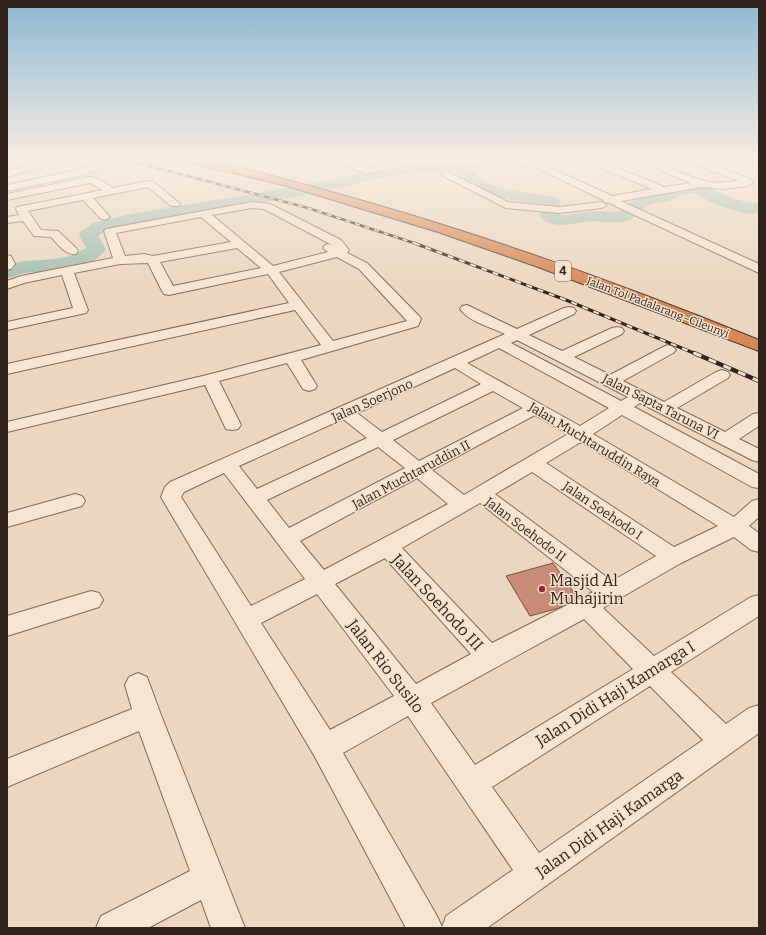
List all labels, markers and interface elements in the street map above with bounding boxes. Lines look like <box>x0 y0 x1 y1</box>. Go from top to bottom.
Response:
road number: 4 <box>555 261 571 281</box>
street label: Jalan Tol Padalarang–Cileunyi <box>584 274 731 341</box>
street label: Jalan Sapta Taruna VI <box>599 370 721 442</box>
street label: Jalan Soerjono <box>328 376 415 425</box>
street label: Jalan Muchtaruddin Raya <box>525 399 663 490</box>
street label: Jalan Muchtaruddin II <box>349 437 473 512</box>
street label: Jalan Soehodo I <box>559 478 645 543</box>
street label: Jalan Soehodo II <box>482 494 569 565</box>
street label: Jalan Soehodo III <box>387 549 487 655</box>
place label: Masjid Al Muhajirin <box>550 571 624 608</box>
marker: Masjid Al Muhajirin <box>537 584 547 594</box>
street label: Jalan Rio Susilo <box>343 615 428 717</box>
street label: Jalan Didi Haji Kamarga I <box>532 637 698 751</box>
street label: Jalan Didi Haji Kamarga <box>531 765 687 882</box>

